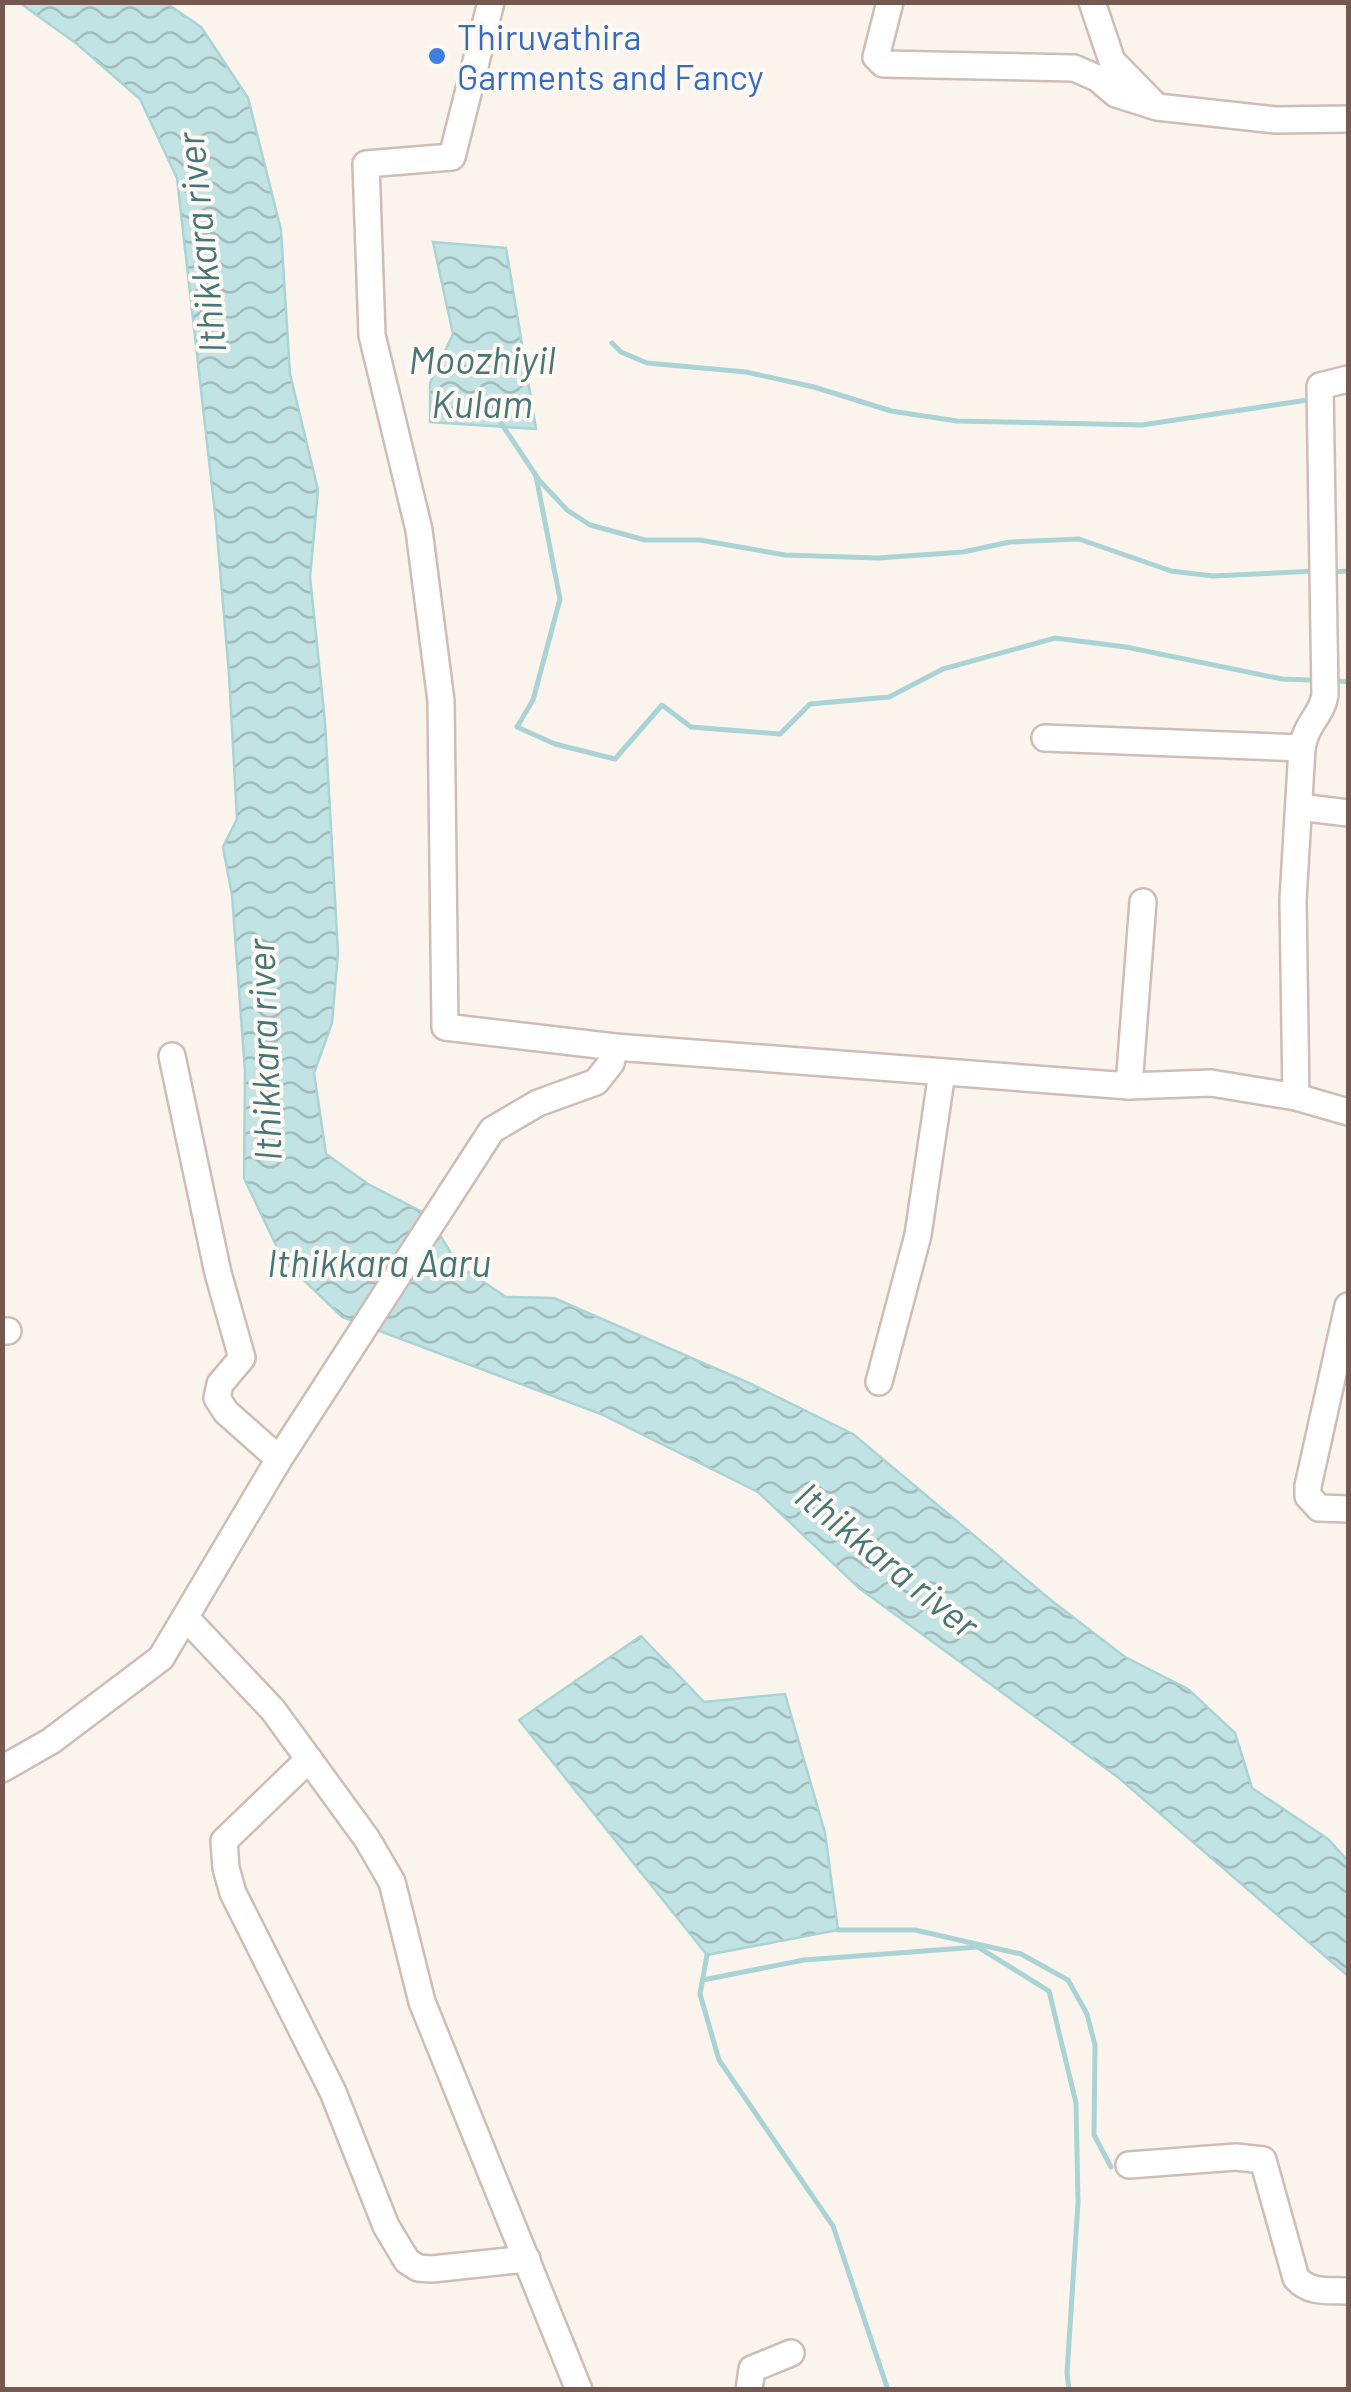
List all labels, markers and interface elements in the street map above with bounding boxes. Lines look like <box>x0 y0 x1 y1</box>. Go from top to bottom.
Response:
place label: Thiruvathira Garments and Fancy <box>457 15 764 97</box>
marker: Thiruvathira Garments and Fancy <box>426 45 448 67</box>
water label: Ithikkara river <box>165 129 234 356</box>
water label: Moozhiyil Kulam <box>408 336 556 426</box>
water label: Ithikkara river <box>236 937 290 1162</box>
water label: Ithikkara Aaru <box>267 1239 491 1285</box>
water label: Ithikkara river <box>787 1471 990 1648</box>

